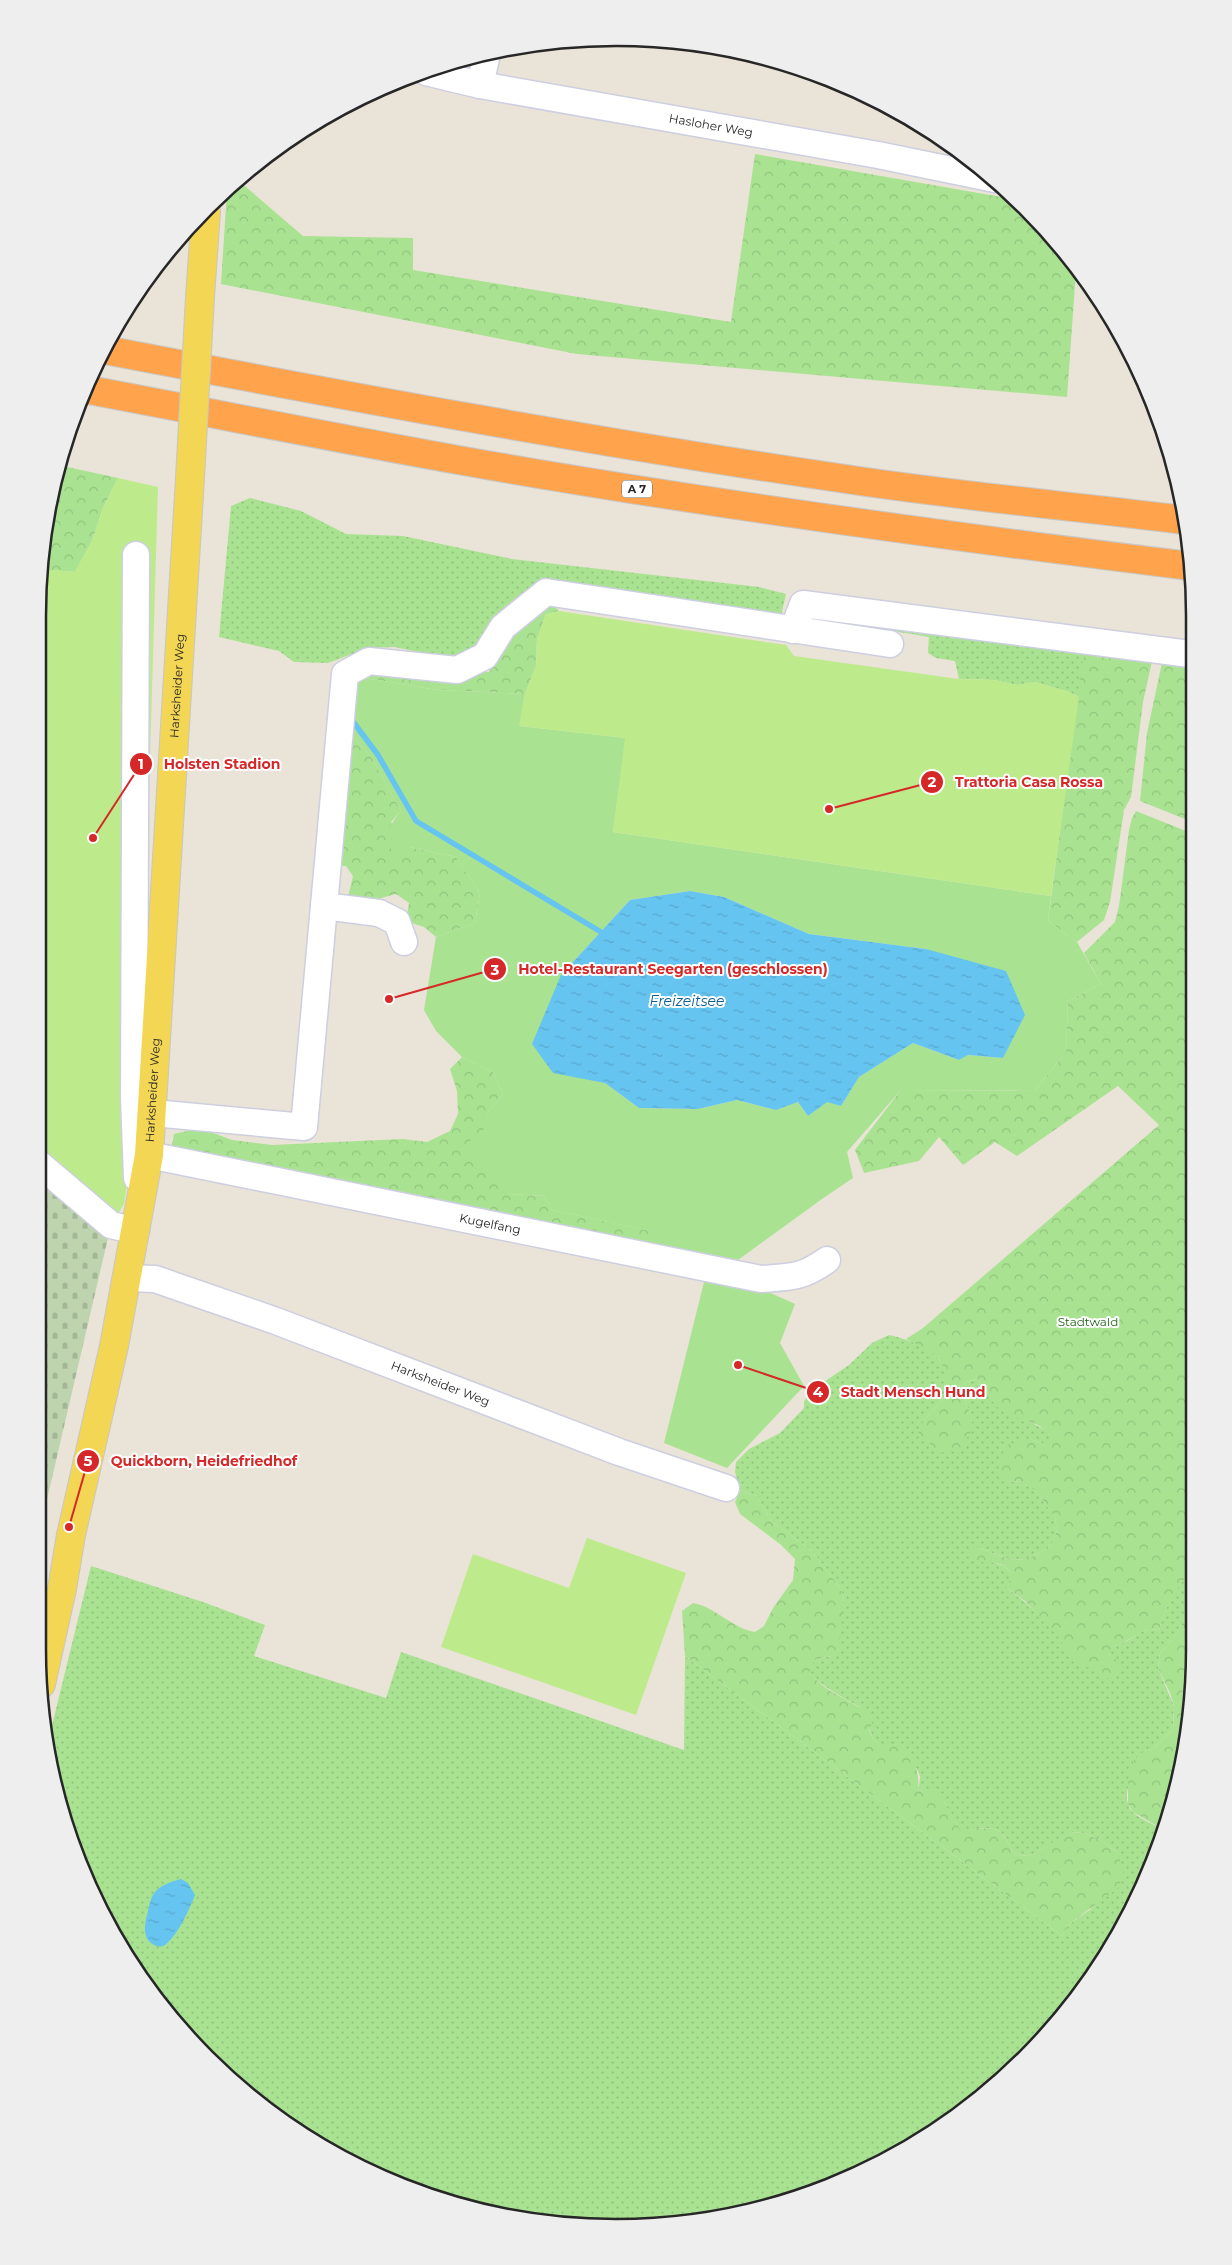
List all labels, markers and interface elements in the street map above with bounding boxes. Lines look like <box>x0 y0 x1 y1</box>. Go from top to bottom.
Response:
street label: Hasloher Weg <box>668 110 754 140</box>
road number: A 7 <box>622 480 652 498</box>
street label: Harksheider Weg <box>166 633 188 739</box>
callout: Holsten Stadion <box>128 749 290 778</box>
text: 1 <box>138 754 144 773</box>
text: Holsten Stadion <box>164 755 280 773</box>
callout: Trattoria Casa Rossa <box>920 768 1113 797</box>
text: 2 <box>928 772 937 791</box>
text: Trattoria Casa Rossa <box>955 773 1103 791</box>
callout: Hotel-Restaurant Seegarten (geschlossen) <box>483 955 837 984</box>
text: 3 <box>490 960 500 979</box>
text: Hotel-Restaurant Seegarten (geschlossen) <box>518 960 828 978</box>
water label: Freizeitsee <box>649 992 725 1010</box>
street label: Harksheider Weg <box>142 1037 163 1143</box>
street label: Kugelfang <box>458 1210 522 1237</box>
park label: Stadtwald <box>1058 1314 1118 1329</box>
street label: Harksheider Weg <box>389 1358 492 1409</box>
callout: Stadt Mensch Hund <box>805 1378 995 1407</box>
text: 4 <box>813 1382 824 1401</box>
text: Stadt Mensch Hund <box>841 1383 985 1401</box>
callout: Quickborn, Heidefriedhof <box>76 1447 307 1476</box>
text: 5 <box>84 1451 93 1470</box>
text: Quickborn, Heidefriedhof <box>111 1452 298 1470</box>

